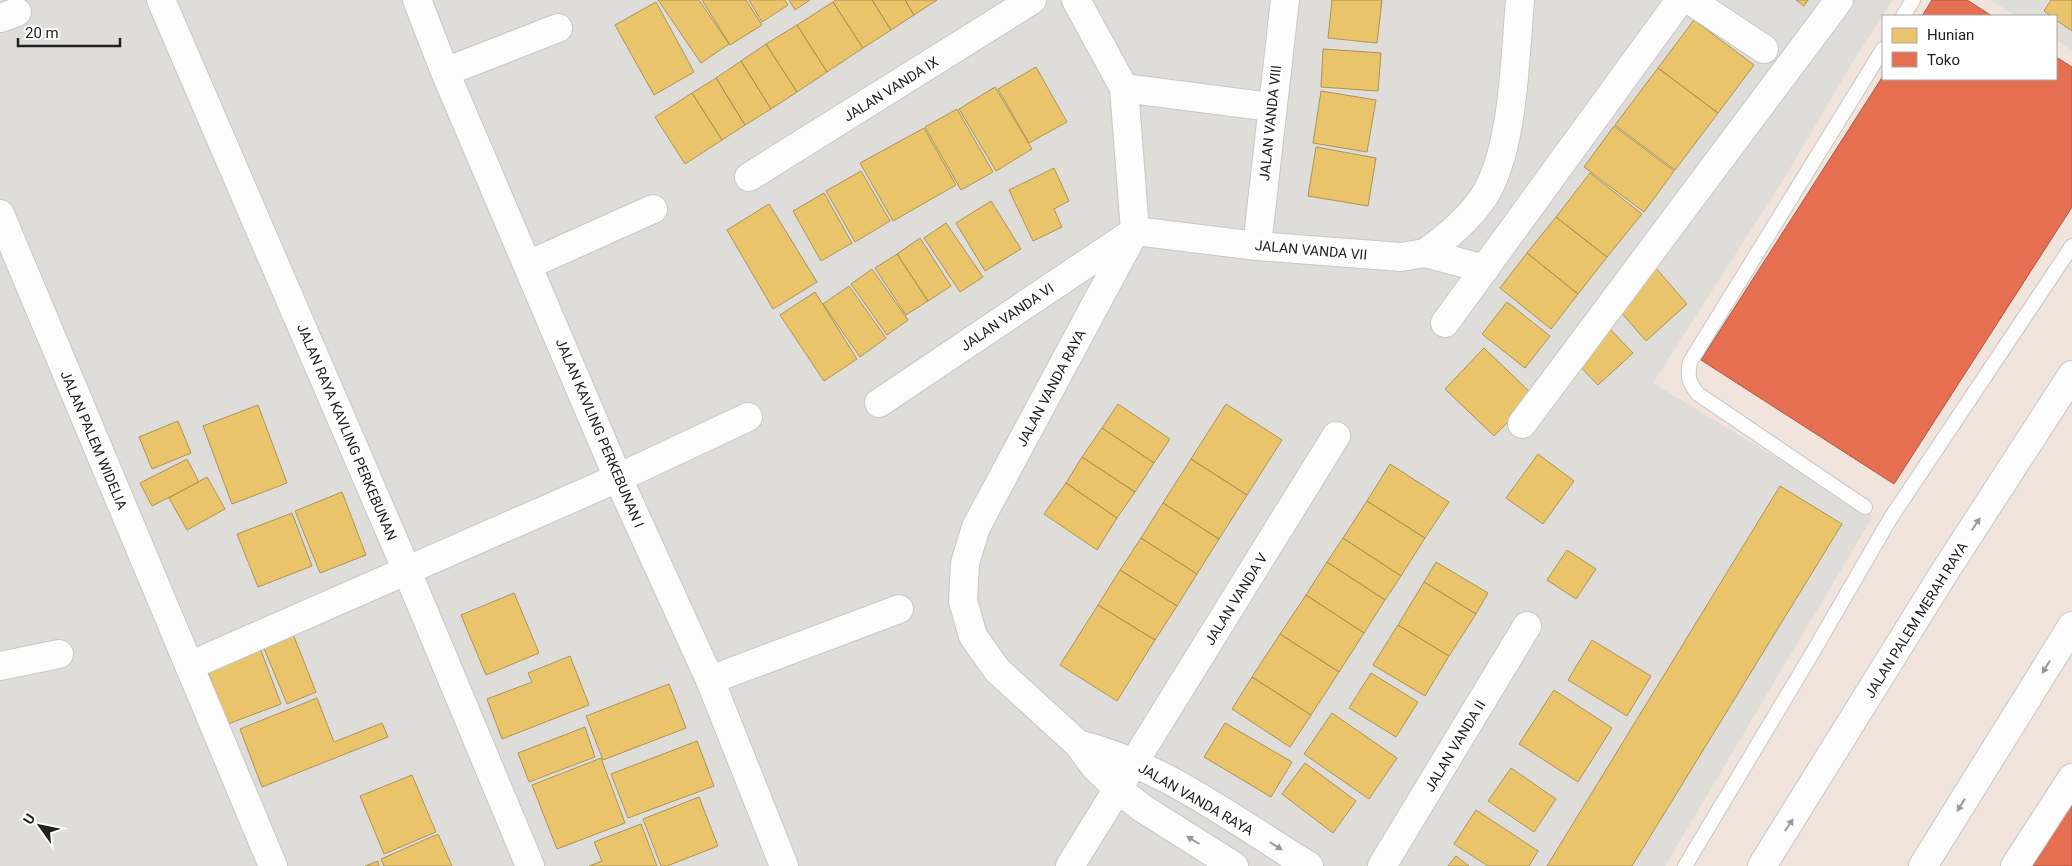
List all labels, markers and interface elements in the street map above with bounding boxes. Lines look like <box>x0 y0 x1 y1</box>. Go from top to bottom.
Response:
scale bar <box>18 15 120 47</box>
legend <box>1882 15 2057 80</box>
text: 20 m <box>25 24 59 42</box>
text: Hunian <box>1927 26 1974 44</box>
text: Toko <box>1927 51 1960 69</box>
street label: JALAN VANDA IX <box>841 53 942 125</box>
street label: JALAN VANDA VIII <box>1256 64 1284 182</box>
street label: JALAN VANDA VII <box>1254 237 1368 263</box>
street label: JALAN VANDA VI <box>957 280 1057 354</box>
street label: JALAN RAYA KAVLING PERKEBUNAN <box>294 321 400 543</box>
street label: JALAN VANDA RAYA <box>1013 327 1089 449</box>
street label: JALAN KAVLING PERKEBUNAN I <box>553 336 647 530</box>
street label: JALAN PALEM WIDELIA <box>57 368 131 512</box>
one-way arrow <box>1972 517 1981 530</box>
street label: JALAN PALEM MERAH RAYA <box>1861 539 1971 701</box>
street label: JALAN VANDA V <box>1201 550 1271 648</box>
one-way arrow <box>2042 661 2051 674</box>
street label: JALAN VANDA II <box>1421 697 1489 795</box>
street label: JALAN VANDA RAYA <box>1136 760 1256 838</box>
one-way arrow <box>1956 799 1965 812</box>
north arrow <box>15 801 65 851</box>
text: U <box>20 811 38 827</box>
one-way arrow <box>1784 818 1793 832</box>
one-way arrow <box>1186 835 1199 845</box>
one-way arrow <box>1269 841 1282 850</box>

